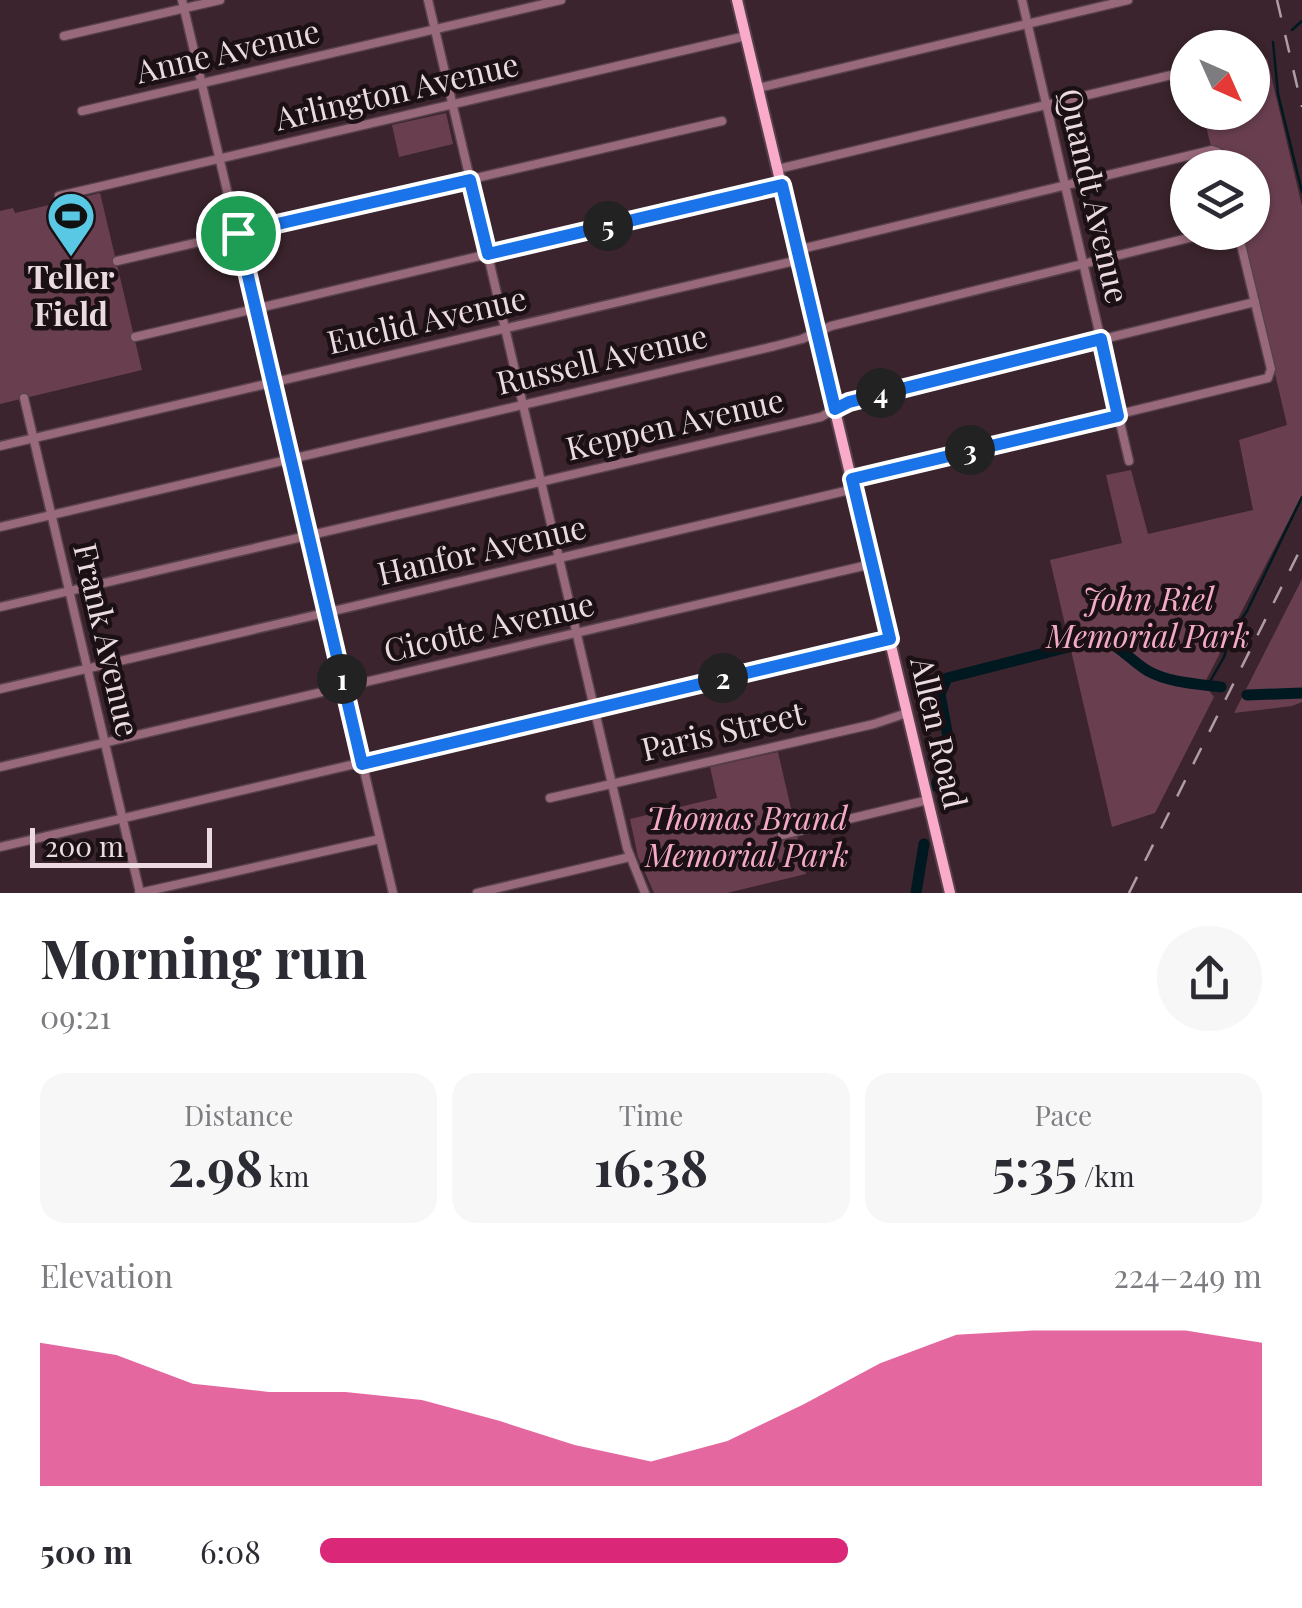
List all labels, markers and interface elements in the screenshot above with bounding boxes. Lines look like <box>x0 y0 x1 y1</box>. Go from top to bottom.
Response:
street label: Anne Avenue <box>131 8 323 92</box>
north arrow <box>1170 30 1270 130</box>
map controls <box>1170 30 1270 250</box>
street label: Arlington Avenue <box>270 41 522 139</box>
street label: Quandt Avenue <box>1050 84 1141 307</box>
button: layers <box>1170 150 1270 250</box>
sports icon: Teller Field <box>45 190 97 258</box>
pin <box>196 191 281 276</box>
pin: 5 <box>583 201 633 251</box>
icon: arrive <box>211 206 266 261</box>
text: 5 <box>602 207 614 244</box>
place label: Teller Field <box>28 254 114 334</box>
street label: Euclid Avenue <box>323 275 530 362</box>
street label: Russell Avenue <box>492 312 711 403</box>
pin: 4 <box>856 368 906 418</box>
text: 4 <box>874 374 888 411</box>
street label: Keppen Avenue <box>561 377 787 468</box>
pin: 3 <box>945 425 995 475</box>
text: 3 <box>963 431 977 468</box>
street label: Hanfor Avenue <box>373 504 590 593</box>
street label: Frank Avenue <box>65 539 152 740</box>
park label: John Riel Memorial Park <box>1044 576 1250 656</box>
street label: Cicotte Avenue <box>379 580 598 671</box>
street label: Allen Road <box>902 651 979 812</box>
pin: 2 <box>698 653 748 703</box>
pin: 1 <box>317 654 367 704</box>
text: 2 <box>716 659 730 696</box>
text: 1 <box>337 660 347 697</box>
street label: Paris Street <box>637 690 809 769</box>
park label: Thomas Brand Memorial Park <box>643 795 849 875</box>
scale bar <box>30 823 212 868</box>
text: 200 m <box>45 827 124 864</box>
text: Morning run <box>40 919 367 993</box>
button: share <box>1157 926 1262 1031</box>
text: 09:21 <box>40 994 111 1037</box>
text: Distance <box>184 1096 293 1133</box>
text: Time <box>619 1096 683 1133</box>
text: Pace <box>1034 1096 1092 1133</box>
text: 2.98 <box>168 1133 263 1200</box>
text: 16:38 <box>594 1133 708 1200</box>
text: 5:35 <box>992 1133 1077 1200</box>
text: km <box>263 1157 309 1194</box>
text: /km <box>1077 1157 1135 1194</box>
text: Elevation <box>40 1253 173 1296</box>
text: 224–249 m <box>1113 1253 1262 1296</box>
text: 500 m <box>40 1529 132 1572</box>
text: 6:08 <box>200 1529 261 1572</box>

